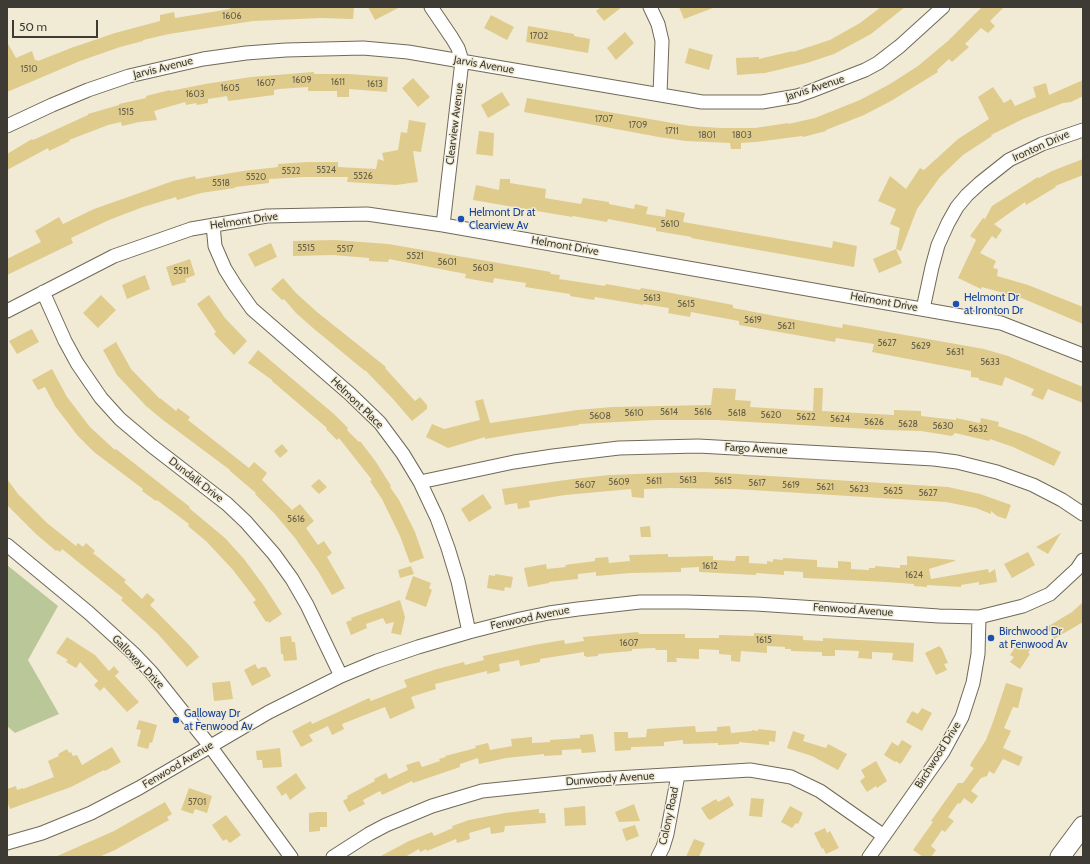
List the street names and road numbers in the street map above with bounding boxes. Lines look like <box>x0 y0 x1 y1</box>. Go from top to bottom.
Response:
street label: Jarvis Avenue <box>453 53 515 77</box>
street label: Jarvis Avenue <box>132 54 194 82</box>
street label: Jarvis Avenue <box>784 72 846 104</box>
street label: Clearview Avenue <box>443 82 467 166</box>
street label: Ironton Drive <box>1010 128 1072 164</box>
street label: Helmont Drive <box>209 210 279 232</box>
street label: Helmont Drive <box>530 234 600 258</box>
street label: Helmont Drive <box>849 290 919 314</box>
street label: Helmont Place <box>328 374 386 432</box>
street label: Fargo Avenue <box>724 441 788 457</box>
street label: Dundalk Drive <box>166 455 226 505</box>
street label: Fenwood Avenue <box>812 601 894 619</box>
street label: Fenwood Avenue <box>489 603 571 633</box>
street label: Galloway Drive <box>109 632 167 692</box>
street label: Birchwood Drive <box>912 719 964 791</box>
street label: Fenwood Avenue <box>140 739 216 791</box>
street label: Dunwoody Avenue <box>565 769 655 789</box>
street label: Colony Road <box>656 786 682 846</box>

